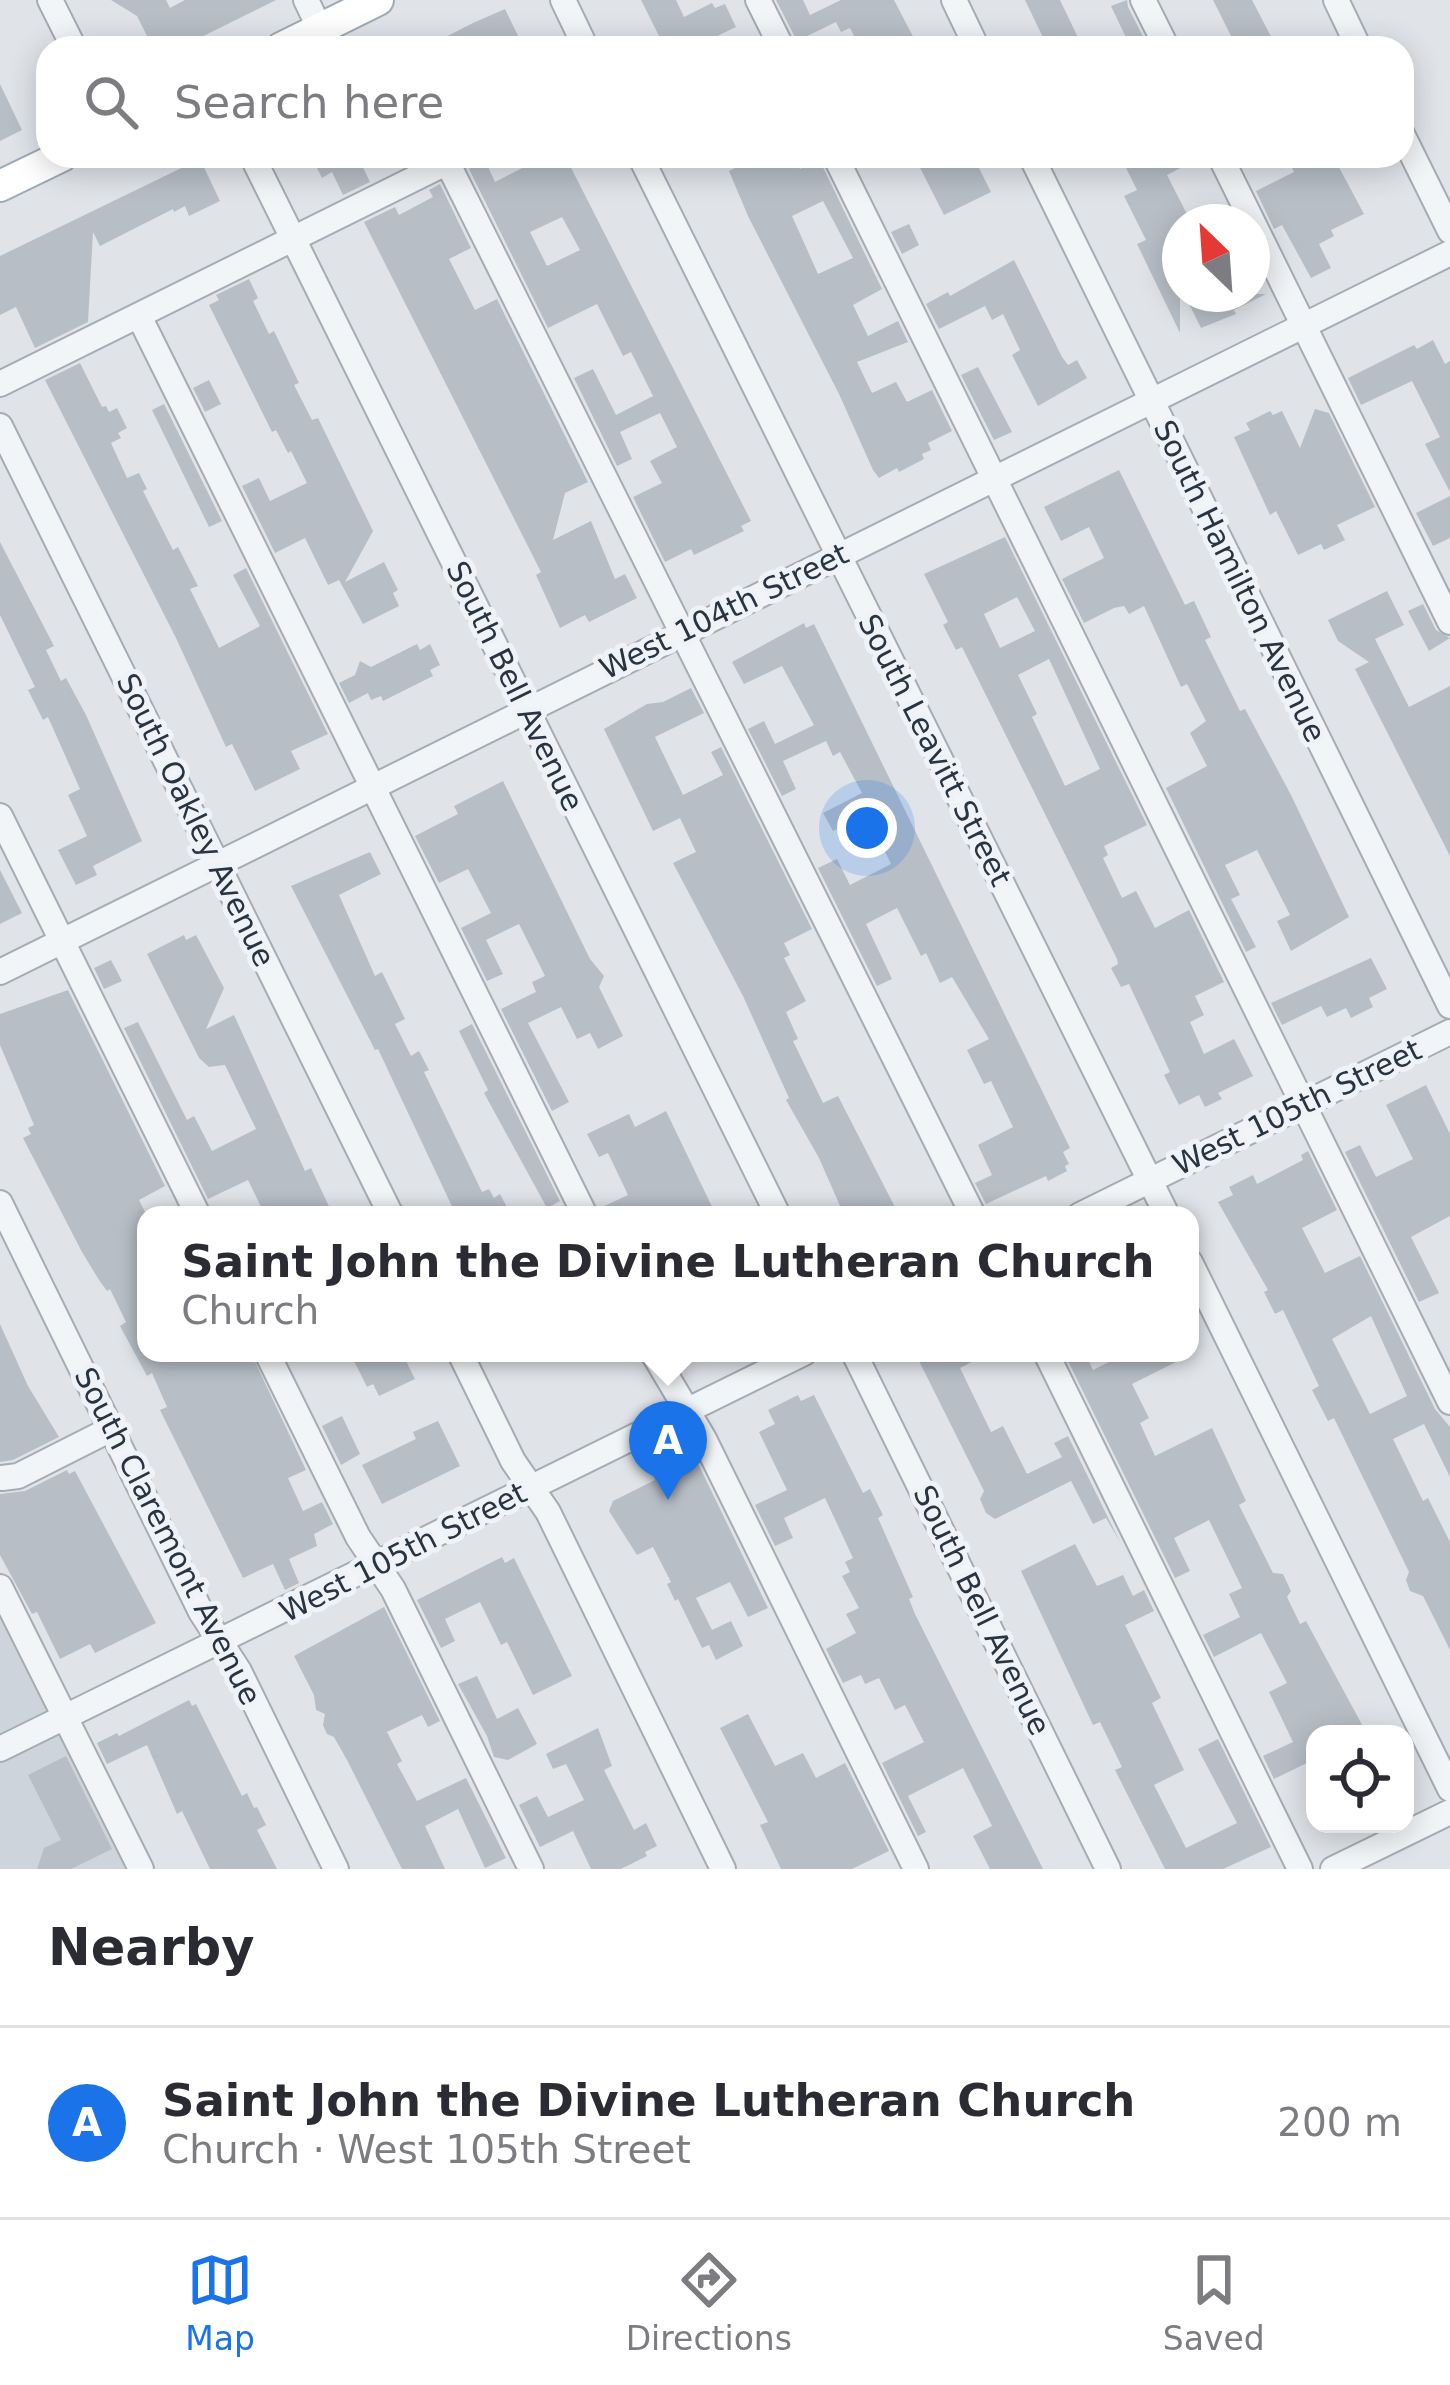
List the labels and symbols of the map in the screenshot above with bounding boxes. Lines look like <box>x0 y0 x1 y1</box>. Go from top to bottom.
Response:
north arrow <box>1162 204 1270 312</box>
street label: South Hamilton Avenue <box>1147 414 1333 748</box>
street label: West 104th Street <box>594 536 854 686</box>
street label: South Bell Avenue <box>439 555 591 817</box>
street label: South Leavitt Street <box>851 608 1019 892</box>
street label: South Oakley Avenue <box>110 668 282 972</box>
your location <box>837 798 897 858</box>
street label: West 105th Street <box>1167 1032 1427 1182</box>
street label: South Claremont Avenue <box>68 1361 268 1711</box>
pin: A <box>629 1401 707 1500</box>
street label: West 105th Street <box>274 1475 532 1629</box>
street label: South Bell Avenue <box>906 1479 1058 1741</box>

